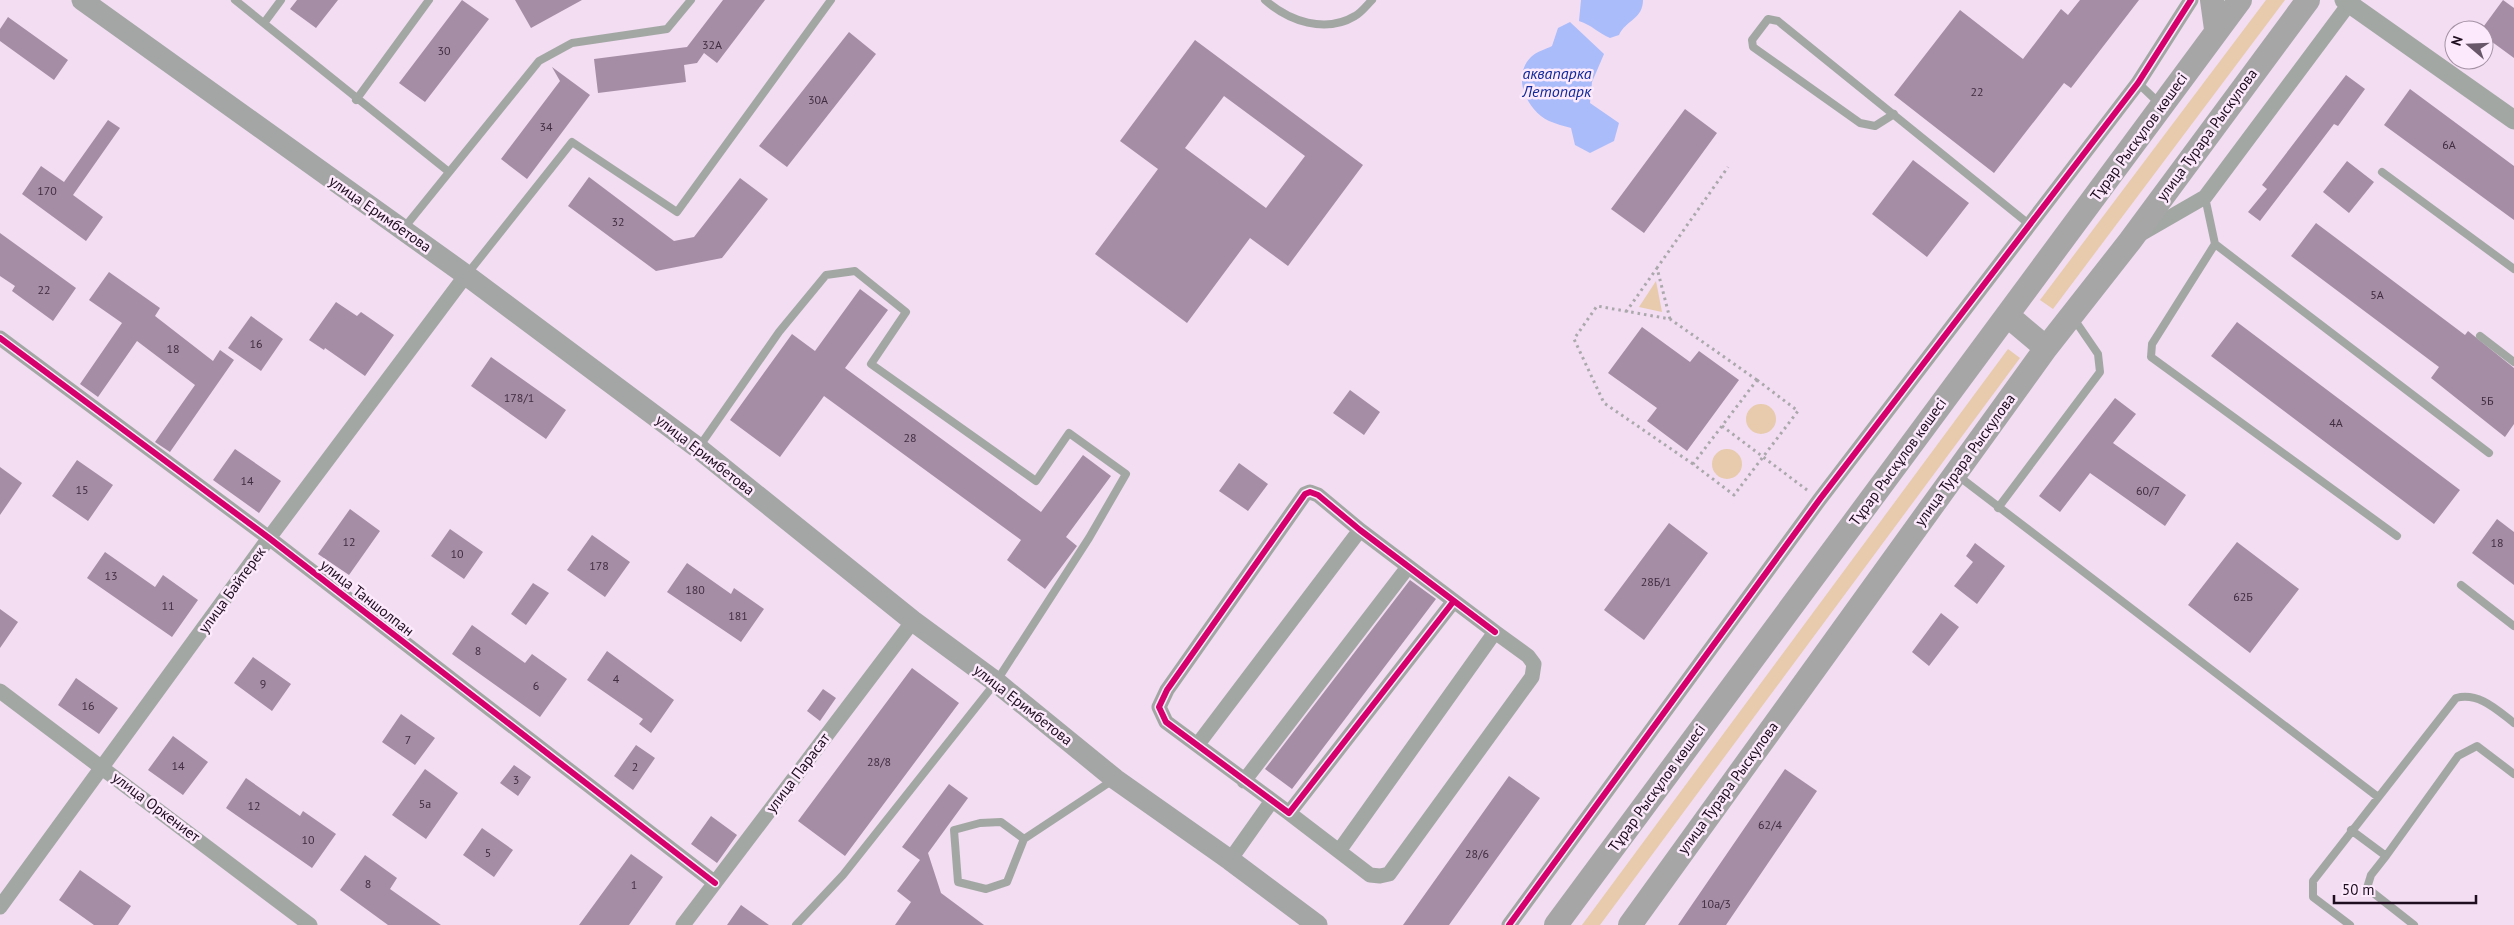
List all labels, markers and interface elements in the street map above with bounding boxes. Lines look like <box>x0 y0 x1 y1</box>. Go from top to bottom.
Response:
north arrow <box>2444 20 2494 70</box>
text: N <box>2447 33 2467 48</box>
house number: 32А <box>702 37 722 52</box>
house number: 30 <box>437 43 451 58</box>
water label: аквапарка Летопарк <box>1522 63 1592 101</box>
street label: улица Турара Рыскулова <box>2152 65 2261 205</box>
street label: Тұрар Рыскұлов көшесі <box>2086 69 2191 204</box>
house number: 22 <box>1970 84 1984 99</box>
house number: 30А <box>808 92 828 107</box>
house number: 34 <box>539 119 553 134</box>
house number: 6А <box>2442 137 2456 152</box>
street label: улица Еримбетова <box>325 171 435 256</box>
house number: 170 <box>37 183 57 198</box>
house number: 32 <box>611 214 625 229</box>
house number: 22 <box>37 282 51 297</box>
house number: 5А <box>2370 287 2384 302</box>
house number: 16 <box>249 336 263 351</box>
house number: 18 <box>166 341 180 356</box>
house number: 178/1 <box>504 390 534 405</box>
street label: улица Турара Рыскулова <box>1910 390 2019 530</box>
house number: 5Б <box>2480 393 2494 408</box>
street label: Тұрар Рыскұлов көшесі <box>1845 394 1950 529</box>
street label: улица Еримбетова <box>652 410 759 499</box>
house number: 4А <box>2329 415 2343 430</box>
house number: 28 <box>903 430 917 445</box>
house number: 14 <box>240 473 254 488</box>
house number: 15 <box>75 482 89 497</box>
house number: 60/7 <box>2136 483 2160 498</box>
house number: 12 <box>342 534 356 549</box>
house number: 18 <box>2490 535 2504 550</box>
street label: улица Байтерек <box>194 542 270 637</box>
house number: 10 <box>450 546 464 561</box>
street label: улица Таншолпан <box>317 555 418 640</box>
house number: 178 <box>589 558 609 573</box>
house number: 13 <box>104 568 118 583</box>
house number: 28Б/1 <box>1641 574 1671 589</box>
house number: 180 <box>685 582 705 597</box>
house number: 62Б <box>2233 589 2253 604</box>
house number: 11 <box>161 598 175 613</box>
house number: 181 <box>728 608 748 623</box>
house number: 8 <box>475 643 481 658</box>
street label: улица Еримбетова <box>970 660 1077 749</box>
house number: 4 <box>613 671 620 686</box>
house number: 9 <box>260 676 266 691</box>
house number: 6 <box>533 678 539 693</box>
house number: 16 <box>81 698 95 713</box>
street label: улица Турара Рыскулова <box>1673 718 1782 858</box>
street label: Тұрар Рыскұлов көшесі <box>1604 720 1709 855</box>
street label: улица Парасат <box>761 729 834 816</box>
house number: 7 <box>405 732 411 747</box>
house number: 28/8 <box>867 754 891 769</box>
house number: 14 <box>171 758 185 773</box>
house number: 2 <box>632 759 638 774</box>
street label: улица Оркениет <box>109 767 204 846</box>
house number: 3 <box>513 772 519 787</box>
house number: 5а <box>419 796 431 811</box>
house number: 12 <box>247 798 261 813</box>
house number: 62/4 <box>1758 817 1782 832</box>
house number: 10 <box>301 832 315 847</box>
house number: 5 <box>485 845 491 860</box>
house number: 28/6 <box>1465 846 1489 861</box>
scale bar <box>2334 872 2476 904</box>
house number: 8 <box>365 876 371 891</box>
house number: 1 <box>631 877 637 892</box>
text: 50 m <box>2342 880 2375 899</box>
house number: 10а/3 <box>1701 896 1731 911</box>

